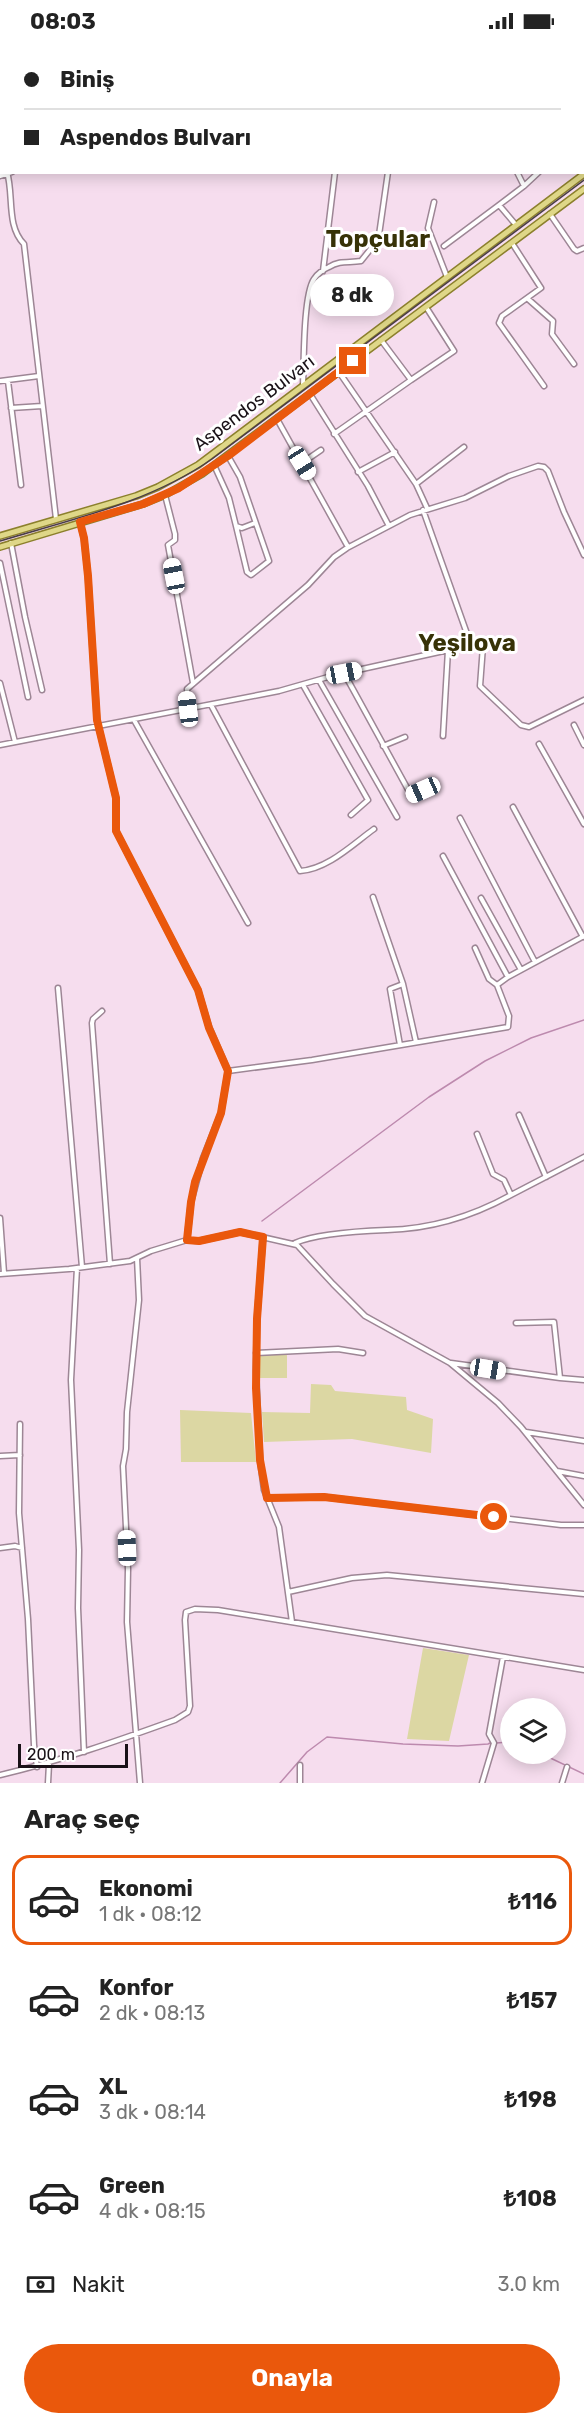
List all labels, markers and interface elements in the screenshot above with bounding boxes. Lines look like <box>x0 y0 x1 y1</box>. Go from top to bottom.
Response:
text: 08:03 <box>30 8 96 35</box>
text: Biniş <box>60 66 114 93</box>
text: Aspendos Bulvarı <box>60 124 251 151</box>
district label: Topçular <box>326 225 430 253</box>
callout: 8 dk <box>311 274 395 316</box>
text: 8 dk <box>331 283 373 307</box>
route end <box>339 347 366 374</box>
street label: Aspendos Bulvarı <box>189 350 319 456</box>
car <box>285 443 319 483</box>
car <box>162 557 186 595</box>
district label: Yeşilova <box>418 629 516 657</box>
car <box>325 661 363 685</box>
car <box>177 690 199 728</box>
car <box>403 774 443 806</box>
car <box>469 1357 507 1381</box>
route start <box>480 1503 507 1530</box>
car <box>117 1530 137 1566</box>
map controls <box>500 1698 566 1764</box>
button: layers <box>500 1698 566 1764</box>
scale bar <box>18 1741 128 1768</box>
text: 200 m <box>27 1745 75 1764</box>
text: Araç seç <box>24 1803 140 1835</box>
icon: car <box>27 1873 81 1927</box>
text: Ekonomi <box>99 1875 193 1902</box>
text: ₺116 <box>508 1888 557 1915</box>
text: 1 dk · 08:12 <box>99 1902 202 1926</box>
icon: car <box>27 1972 81 2026</box>
text: Konfor <box>99 1974 173 2001</box>
text: ₺157 <box>507 1987 557 2014</box>
text: 2 dk · 08:13 <box>99 2001 205 2025</box>
icon: car <box>27 2071 81 2125</box>
text: XL <box>99 2073 127 2100</box>
text: ₺198 <box>504 2086 557 2113</box>
text: 3 dk · 08:14 <box>99 2100 206 2124</box>
icon: car <box>27 2170 81 2224</box>
text: Green <box>99 2172 165 2199</box>
text: ₺108 <box>504 2185 557 2212</box>
text: 4 dk · 08:15 <box>99 2199 206 2223</box>
icon: cash <box>24 2268 57 2301</box>
text: Nakit <box>72 2271 125 2298</box>
text: 3.0 km <box>498 2272 560 2296</box>
button: Onayla <box>24 2344 560 2413</box>

